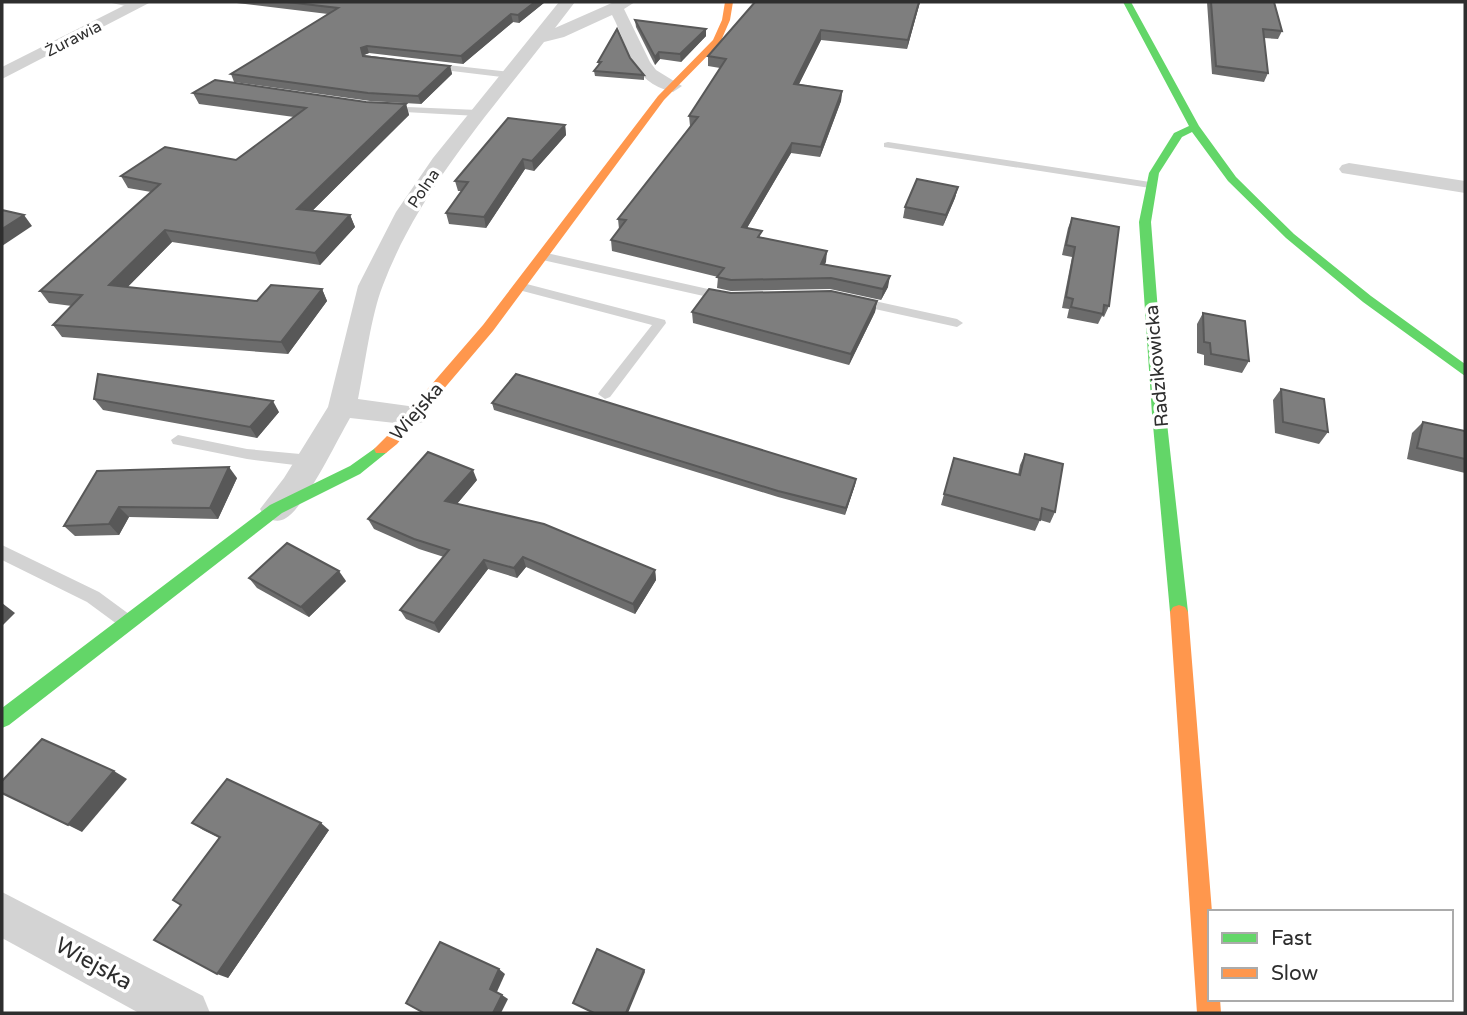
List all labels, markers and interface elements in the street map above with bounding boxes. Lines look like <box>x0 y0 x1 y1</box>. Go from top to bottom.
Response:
street label: Żurawia <box>42 16 105 62</box>
street label: Polna <box>404 165 444 212</box>
street label: Radzikowicka <box>1141 304 1173 428</box>
street label: Wiejska <box>386 378 448 445</box>
legend <box>1208 910 1453 1001</box>
text: Fast <box>1271 926 1312 951</box>
street label: Wiejska <box>50 931 137 996</box>
text: Slow <box>1271 961 1319 986</box>

